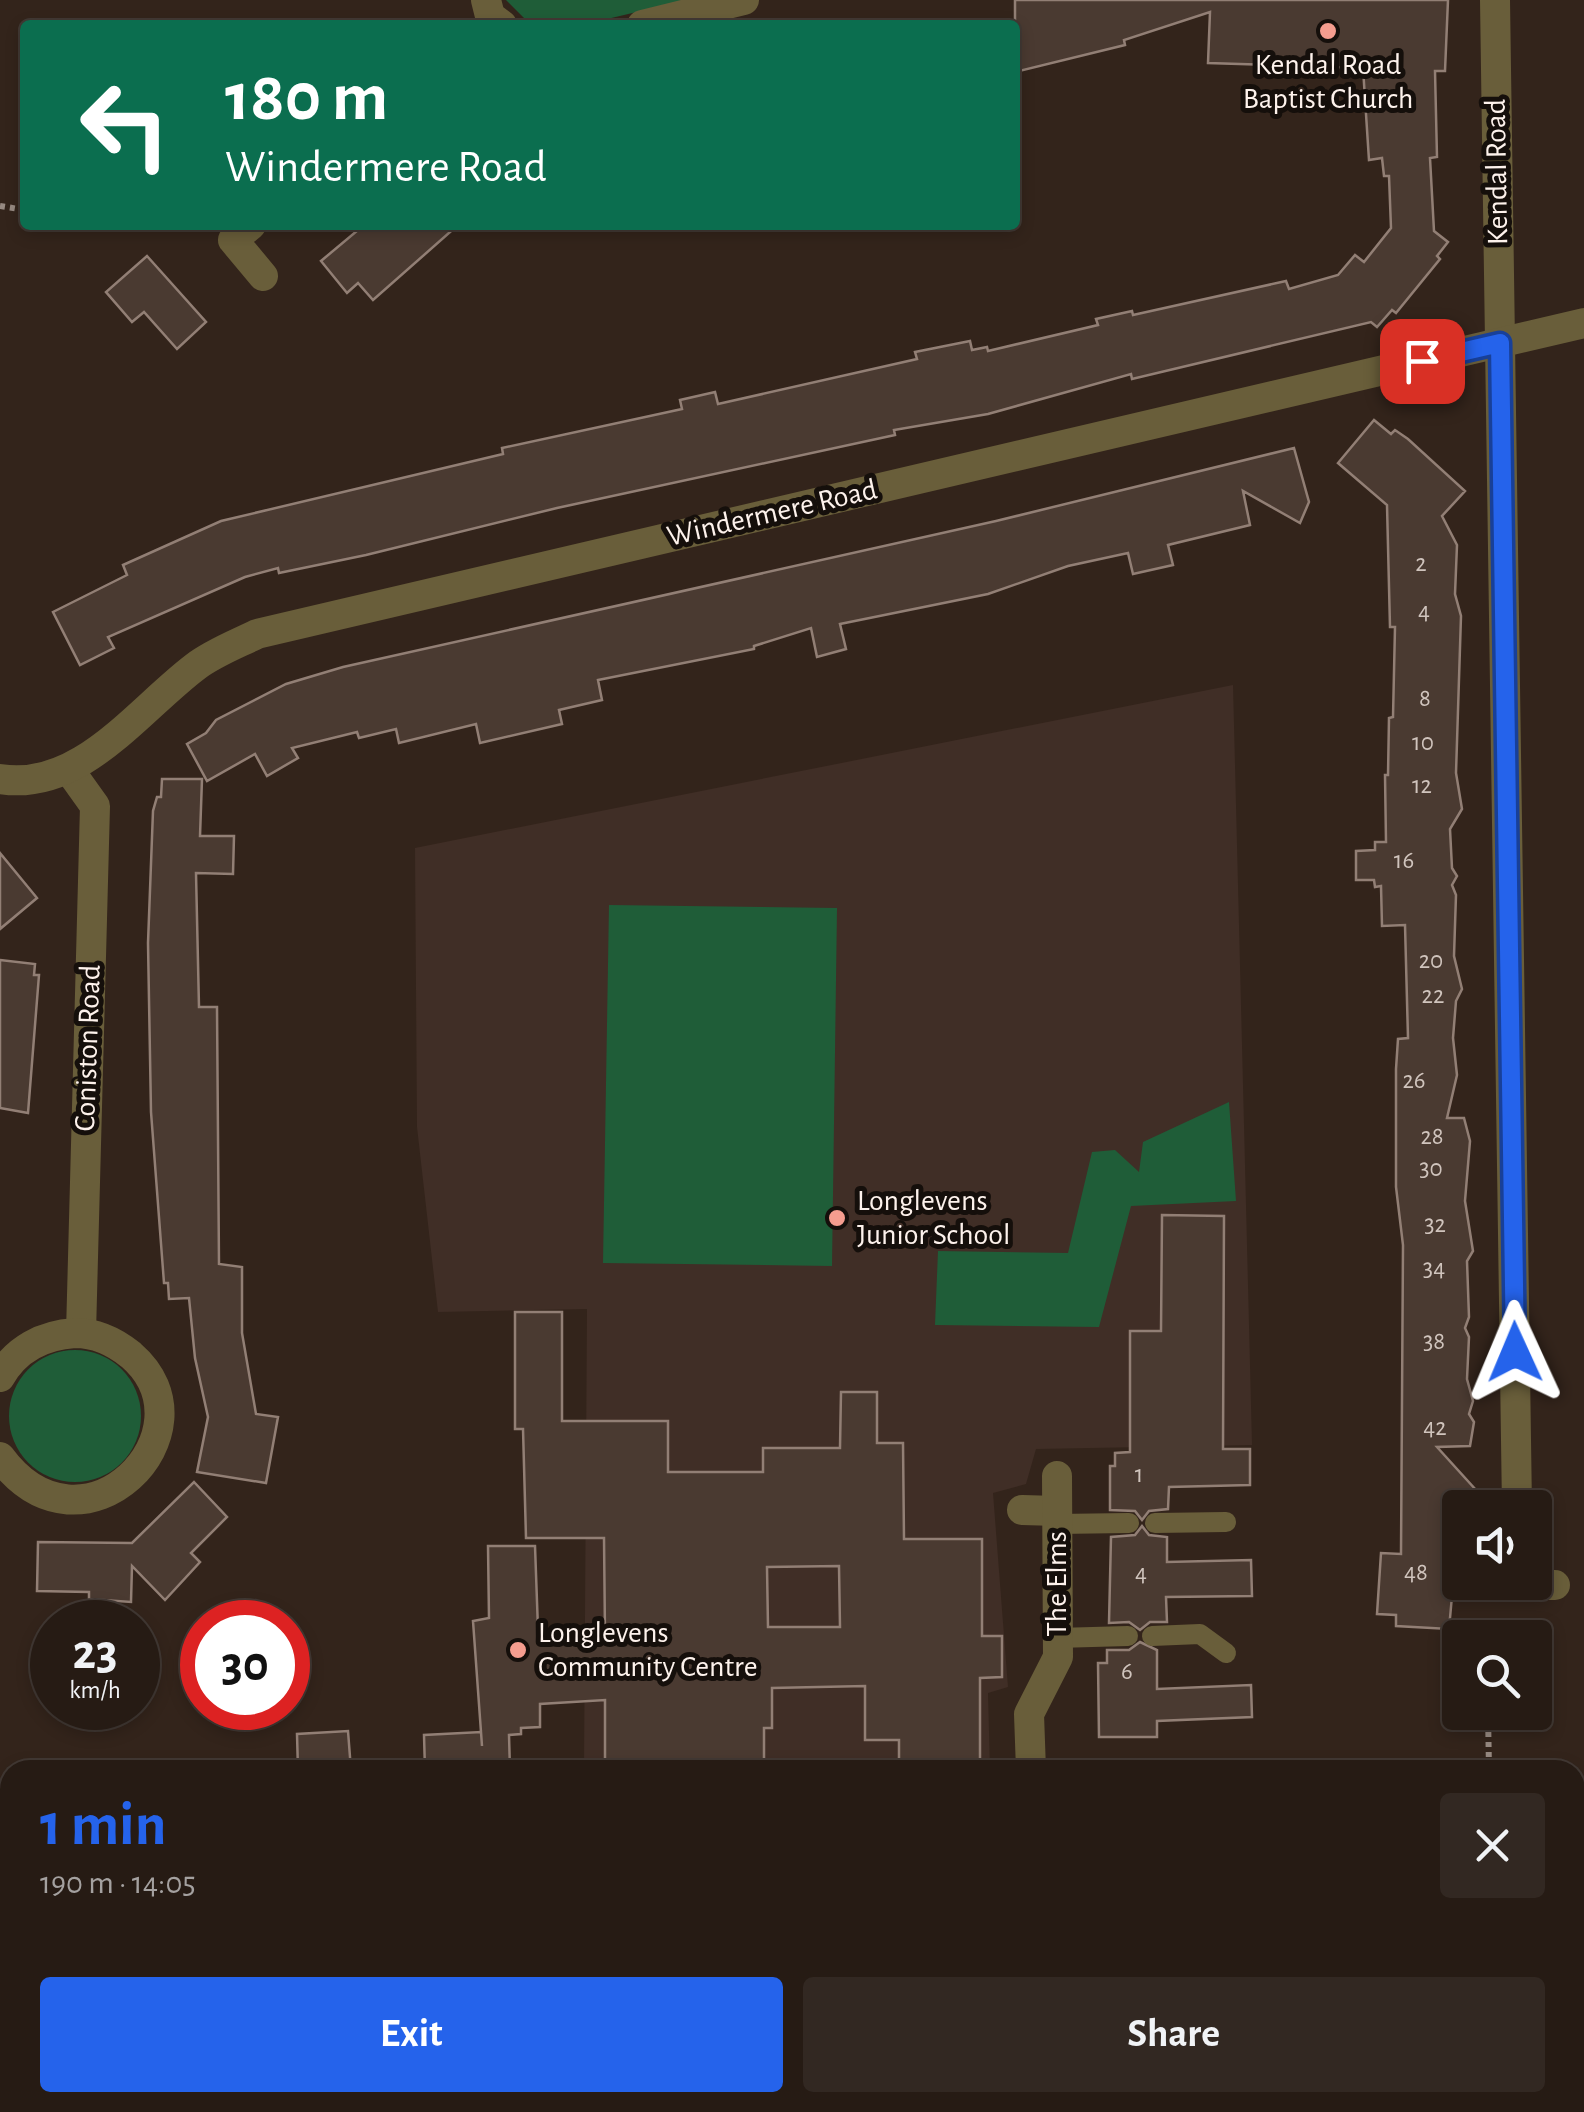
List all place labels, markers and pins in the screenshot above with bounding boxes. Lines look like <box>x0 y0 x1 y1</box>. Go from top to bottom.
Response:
marker: Kendal Road Baptist Church <box>1317 20 1339 42</box>
place label: Kendal Road Baptist Church <box>1243 50 1413 114</box>
pin <box>1380 319 1465 404</box>
place label: Longlevens Junior School <box>857 1186 1010 1250</box>
marker: Longlevens Junior School <box>826 1207 848 1229</box>
place label: Longlevens Community Centre <box>538 1618 758 1682</box>
marker: Longlevens Community Centre <box>507 1639 529 1661</box>

